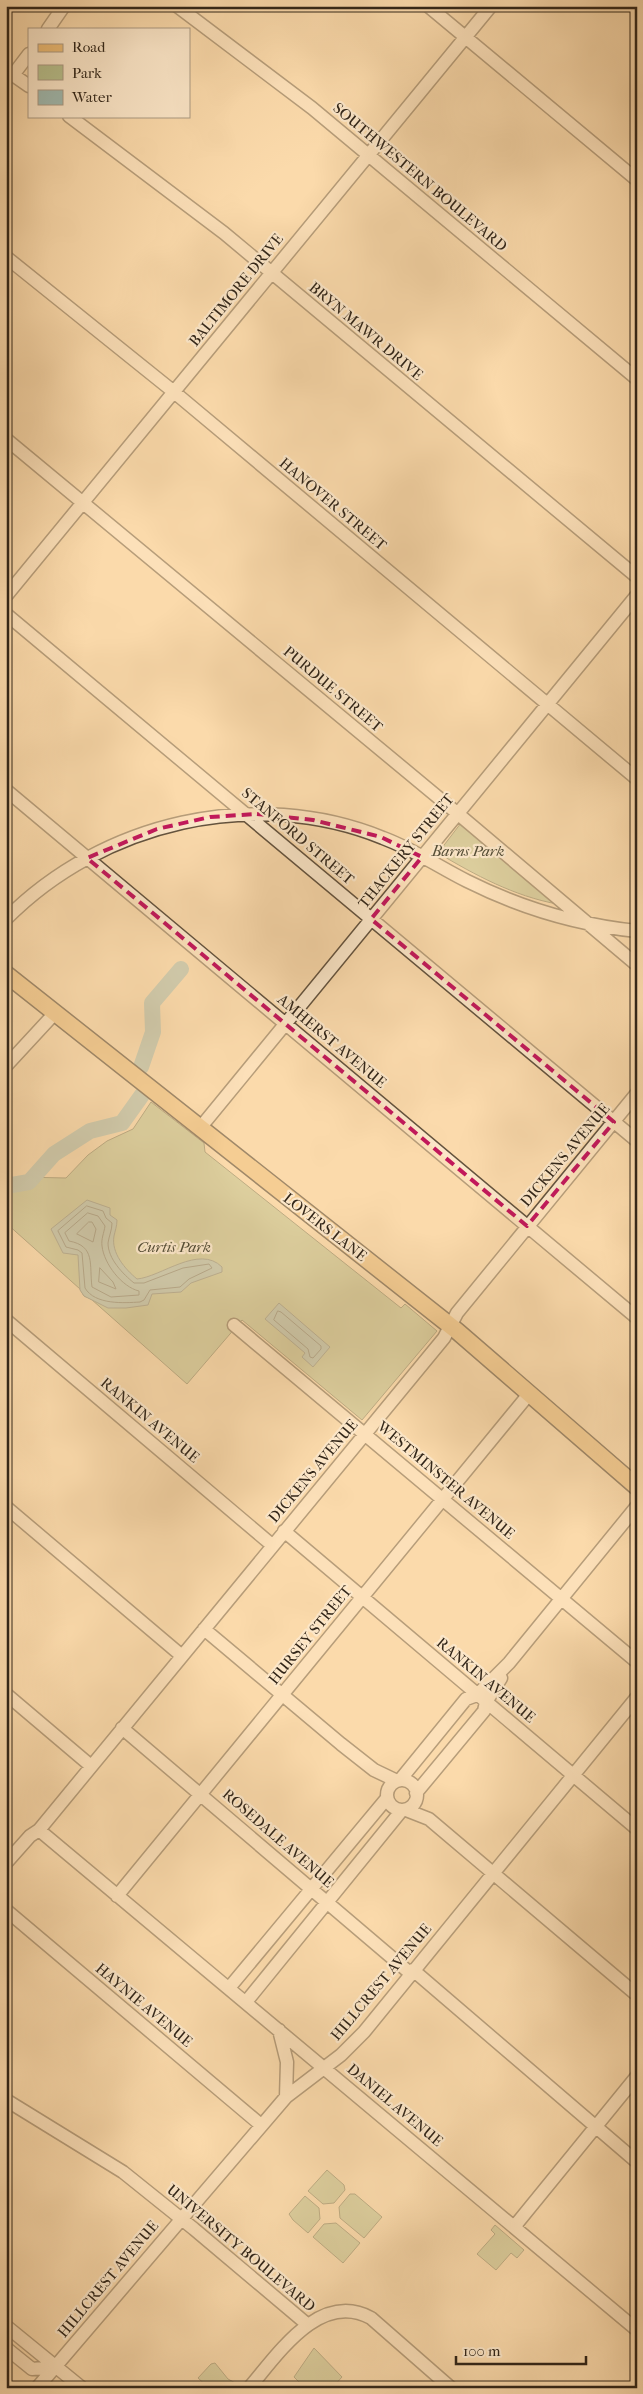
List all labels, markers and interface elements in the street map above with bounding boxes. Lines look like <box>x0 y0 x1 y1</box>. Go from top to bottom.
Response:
legend <box>28 28 190 118</box>
text: Road <box>72 38 106 56</box>
text: Park <box>72 64 102 82</box>
text: Water <box>71 88 112 106</box>
street label: SOUTHWESTERN BOULEVARD <box>329 99 511 255</box>
street label: BALTIMORE DRIVE <box>185 230 287 350</box>
street label: BRYN MAWR DRIVE <box>305 278 427 384</box>
street label: HANOVER STREET <box>276 454 391 555</box>
street label: PURDUE STREET <box>280 642 387 736</box>
street label: STANFORD STREET <box>238 784 358 889</box>
street label: THACKERY STREET <box>354 789 458 912</box>
park label: Barns Park <box>431 842 505 860</box>
street label: AMHERST AVENUE <box>273 990 390 1092</box>
street label: DICKENS AVENUE <box>517 1100 613 1210</box>
street label: LOVERS LANE <box>280 1189 370 1265</box>
park label: Curtis Park <box>137 1238 211 1256</box>
street label: RANKIN AVENUE <box>97 1373 203 1467</box>
street label: DICKENS AVENUE <box>265 1416 361 1526</box>
street label: WESTMINSTER AVENUE <box>373 1417 518 1543</box>
street label: HURSEY STREET <box>265 1581 356 1688</box>
street label: RANKIN AVENUE <box>433 1633 539 1727</box>
street label: ROSEDALE AVENUE <box>219 1785 337 1891</box>
street label: HILLCREST AVENUE <box>327 1920 435 2044</box>
street label: HAYNIE AVENUE <box>92 1959 196 2051</box>
street label: DANIEL AVENUE <box>343 2060 447 2150</box>
street label: UNIVERSITY BOULEVARD <box>163 2181 319 2315</box>
street label: HILLCREST AVENUE <box>54 2217 162 2341</box>
scale bar <box>456 2334 586 2366</box>
text: 100 m <box>463 2342 501 2360</box>

